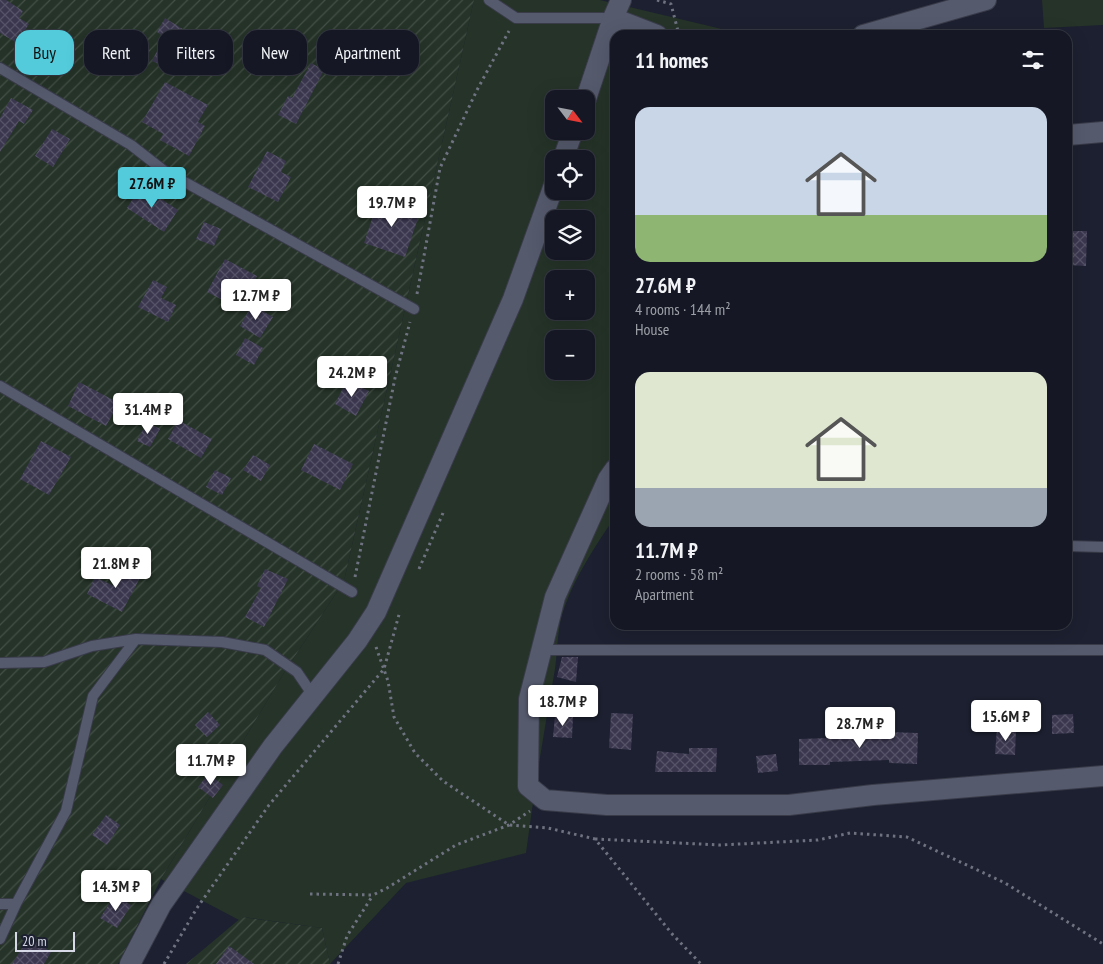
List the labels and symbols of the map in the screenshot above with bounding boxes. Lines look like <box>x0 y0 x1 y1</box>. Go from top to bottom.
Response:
north arrow <box>545 90 595 140</box>
pin: 27.6M ₽ <box>106 166 198 209</box>
pin: 19.7M ₽ <box>346 186 438 228</box>
pin: 12.7M ₽ <box>210 278 302 321</box>
pin: 24.2M ₽ <box>306 356 398 398</box>
pin: 31.4M ₽ <box>102 392 194 435</box>
pin: 21.8M ₽ <box>70 546 162 589</box>
pin: 18.7M ₽ <box>517 684 609 727</box>
pin: 15.6M ₽ <box>960 700 1052 742</box>
pin: 28.7M ₽ <box>814 706 906 749</box>
pin: 11.7M ₽ <box>165 744 257 786</box>
pin: 14.3M ₽ <box>70 870 162 912</box>
scale bar <box>15 929 75 952</box>

